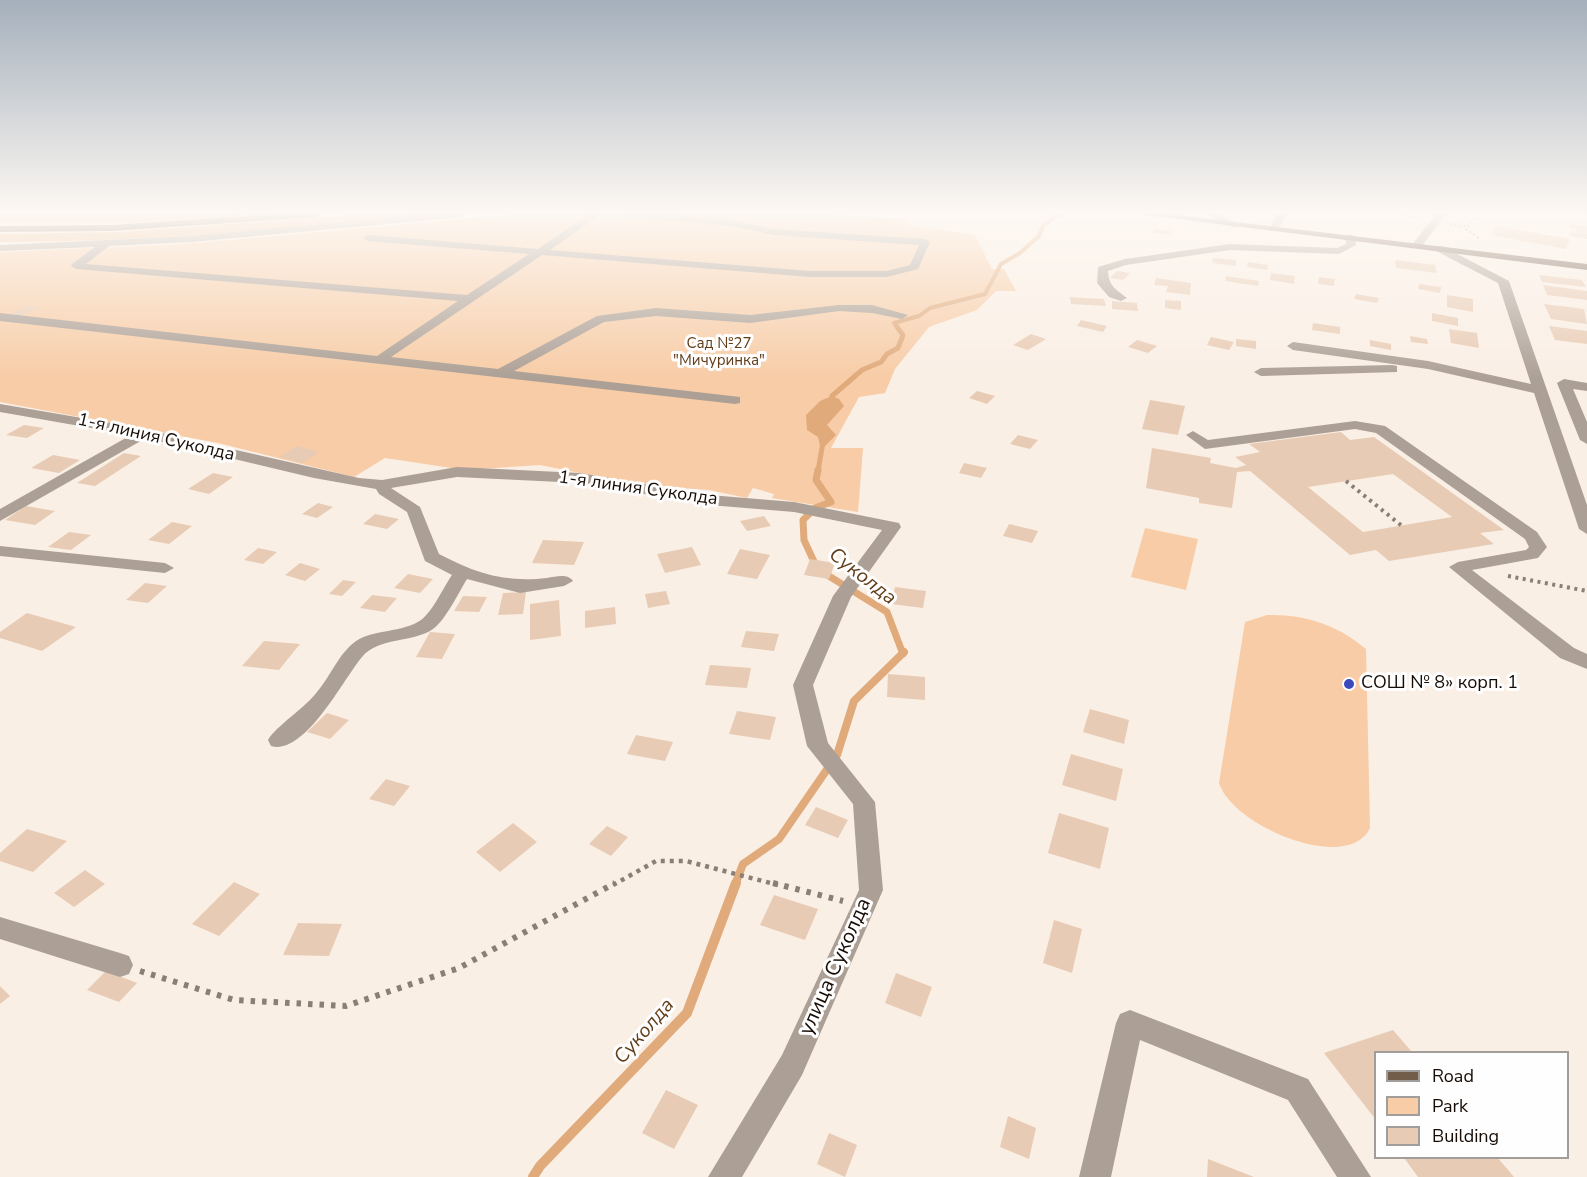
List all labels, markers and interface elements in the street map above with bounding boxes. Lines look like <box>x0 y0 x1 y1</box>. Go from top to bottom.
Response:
park label: Сад №27 "Мичуринка" <box>673 335 765 370</box>
street label: 1-я линия Суколда <box>75 409 237 467</box>
street label: 1-я линия Суколда <box>557 467 719 511</box>
water label: Суколда <box>823 543 901 611</box>
place label: СОШ № 8» корп. 1 <box>1361 673 1518 695</box>
marker: СОШ № 8» корп. 1 <box>1342 677 1356 691</box>
street label: улица Суколда <box>795 895 877 1039</box>
water label: Суколда <box>610 994 680 1070</box>
legend <box>1374 1051 1569 1159</box>
text: Road <box>1432 1064 1474 1088</box>
text: Park <box>1432 1094 1468 1118</box>
text: Building <box>1432 1124 1499 1148</box>

